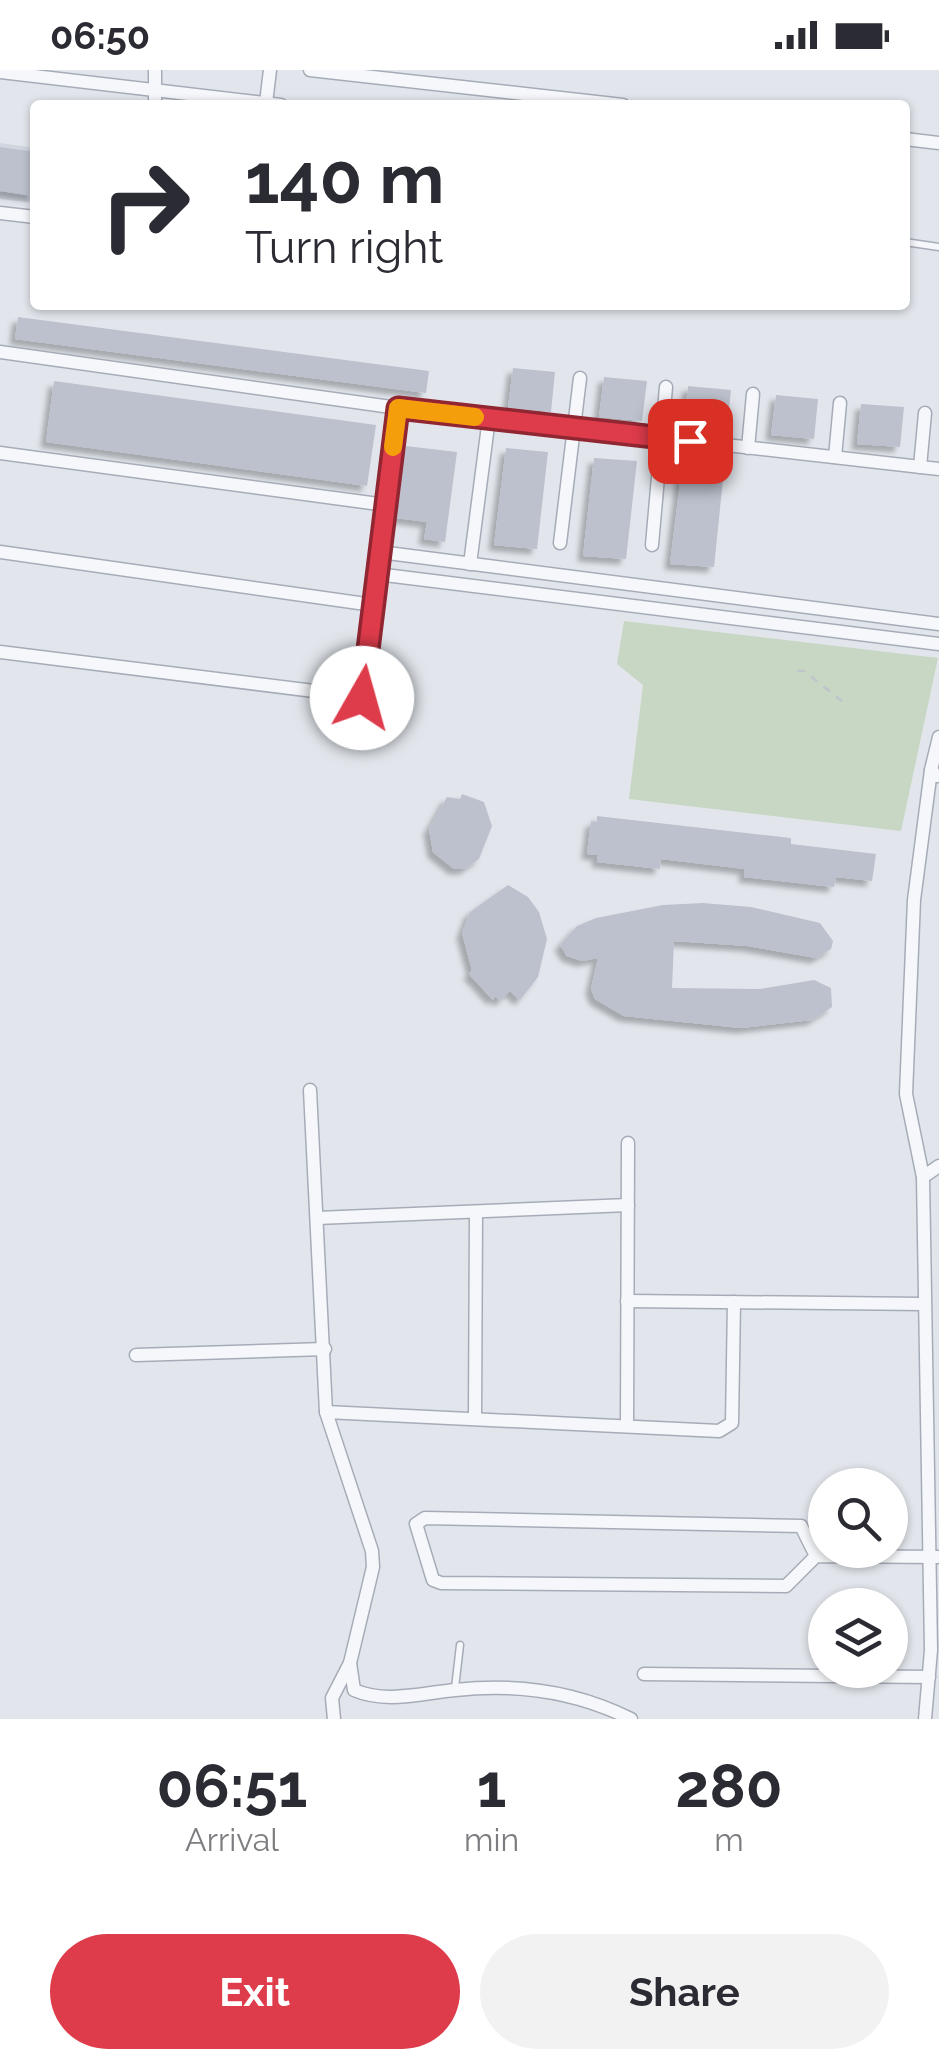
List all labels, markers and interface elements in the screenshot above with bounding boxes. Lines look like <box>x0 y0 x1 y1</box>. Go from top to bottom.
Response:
text: 06:50 <box>50 13 150 58</box>
text: 140 m <box>245 137 445 219</box>
icon: right <box>80 140 210 270</box>
text: Turn right <box>245 221 443 274</box>
pin <box>648 399 733 484</box>
icon: arrive <box>663 414 718 469</box>
position arrow <box>310 646 414 750</box>
map controls <box>808 1468 908 1688</box>
button: search <box>808 1468 908 1568</box>
button: layers <box>808 1588 908 1688</box>
text: 06:51 <box>157 1751 307 1821</box>
text: 1 <box>477 1751 506 1821</box>
text: 280 <box>676 1751 782 1821</box>
text: Arrival <box>185 1821 279 1858</box>
text: min <box>464 1821 519 1858</box>
text: m <box>714 1821 744 1858</box>
button: Exit <box>50 1934 460 2049</box>
button: Share <box>480 1934 889 2049</box>

